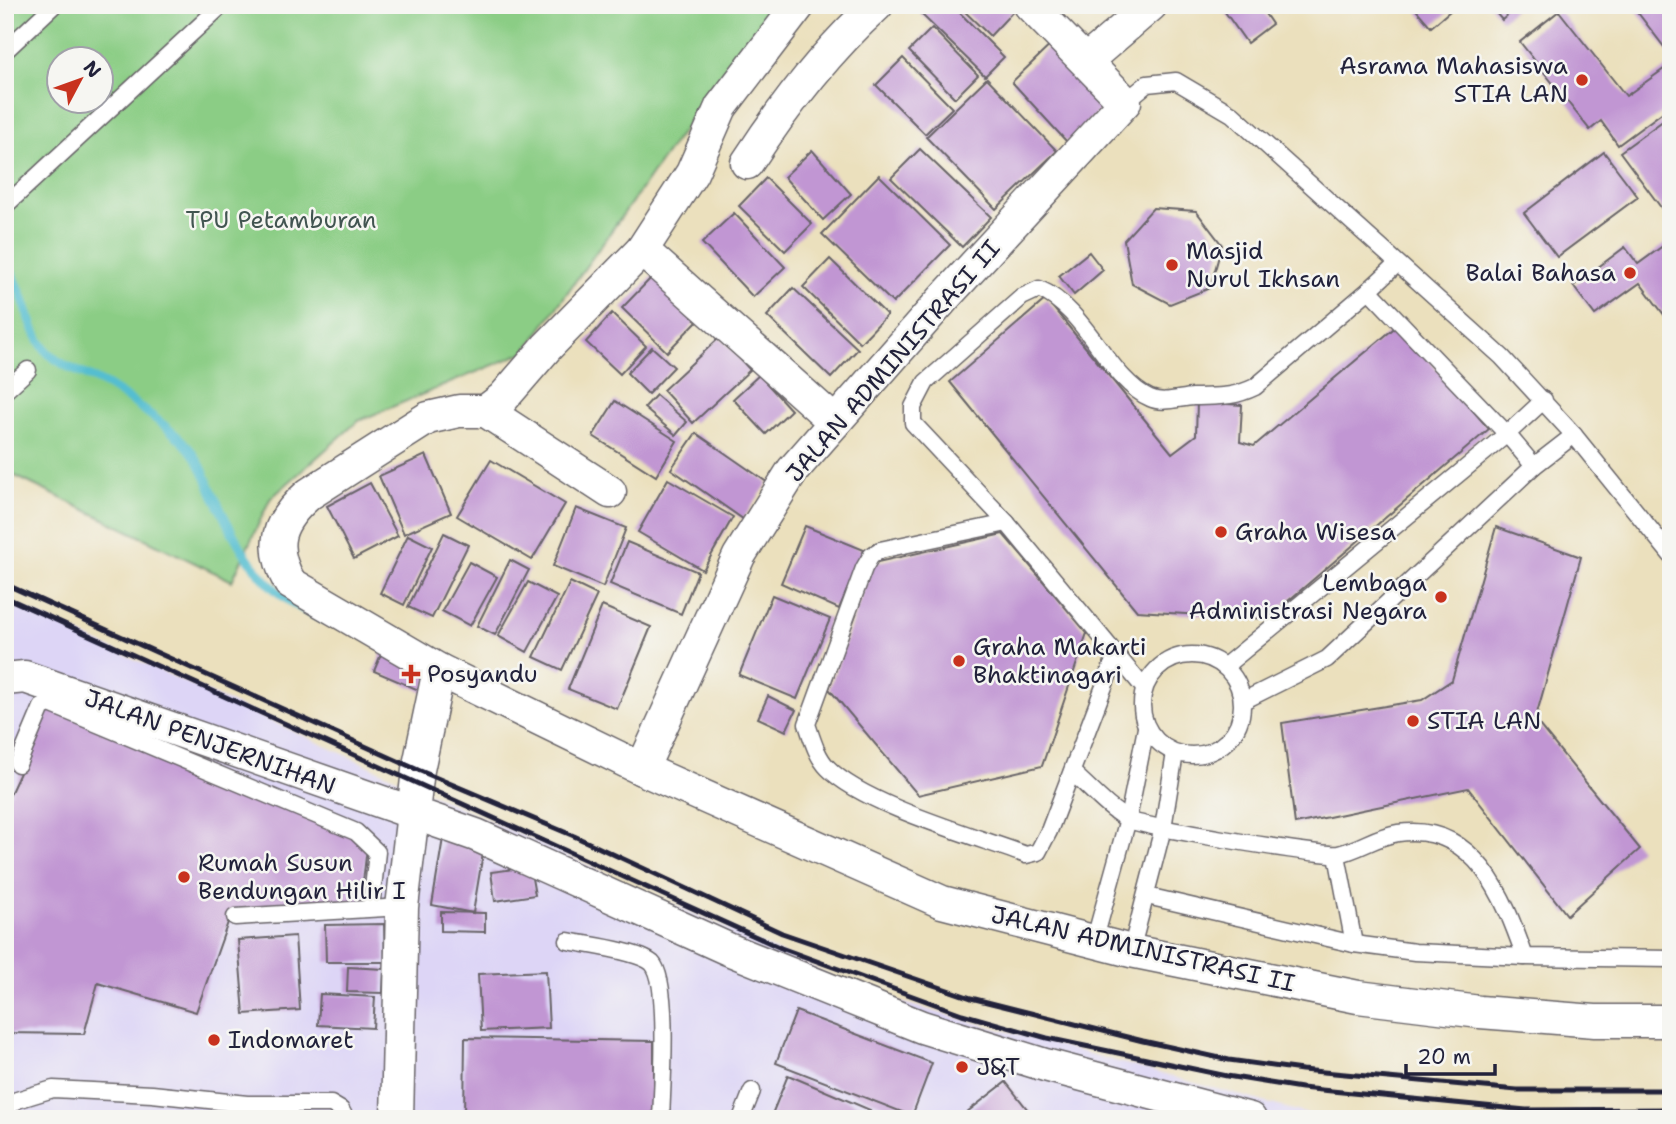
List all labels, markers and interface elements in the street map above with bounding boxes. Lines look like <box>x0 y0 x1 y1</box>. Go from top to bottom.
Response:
north arrow <box>46 46 116 116</box>
place label: Asrama Mahasiswa STIA LAN <box>1339 50 1568 110</box>
text: N <box>78 55 107 83</box>
marker: Asrama Mahasiswa STIA LAN <box>1574 72 1590 88</box>
park label: TPU Petamburan <box>185 204 377 236</box>
street label: JALAN ADMINISTRASI II <box>779 233 1007 489</box>
place label: Masjid Nurul Ikhsan <box>1186 235 1340 295</box>
marker: Masjid Nurul Ikhsan <box>1164 257 1180 273</box>
place label: Balai Bahasa <box>1465 257 1616 289</box>
marker: Balai Bahasa <box>1622 265 1638 281</box>
place label: Graha Wisesa <box>1235 516 1396 548</box>
marker: Graha Wisesa <box>1213 524 1229 540</box>
place label: Lembaga Administrasi Negara <box>1189 567 1427 627</box>
marker: Lembaga Administrasi Negara <box>1433 589 1449 605</box>
place label: Graha Makarti Bhaktinagari <box>973 631 1147 691</box>
marker: Graha Makarti Bhaktinagari <box>951 653 967 669</box>
place label: Posyandu <box>427 658 538 690</box>
marker: Posyandu <box>401 664 421 684</box>
street label: JALAN PENJERNIHAN <box>80 682 340 802</box>
place label: STIA LAN <box>1427 705 1541 737</box>
marker: STIA LAN <box>1405 713 1421 729</box>
place label: Rumah Susun Bendungan Hilir I <box>198 847 406 907</box>
marker: Rumah Susun Bendungan Hilir I <box>176 869 192 885</box>
street label: JALAN ADMINISTRASI II <box>988 898 1298 1000</box>
place label: Indomaret <box>228 1024 354 1056</box>
marker: Indomaret <box>206 1032 222 1048</box>
scale bar <box>1406 1033 1496 1077</box>
text: 20 m <box>1417 1043 1471 1071</box>
place label: J&T <box>976 1051 1020 1083</box>
marker: J&T <box>954 1059 970 1075</box>

